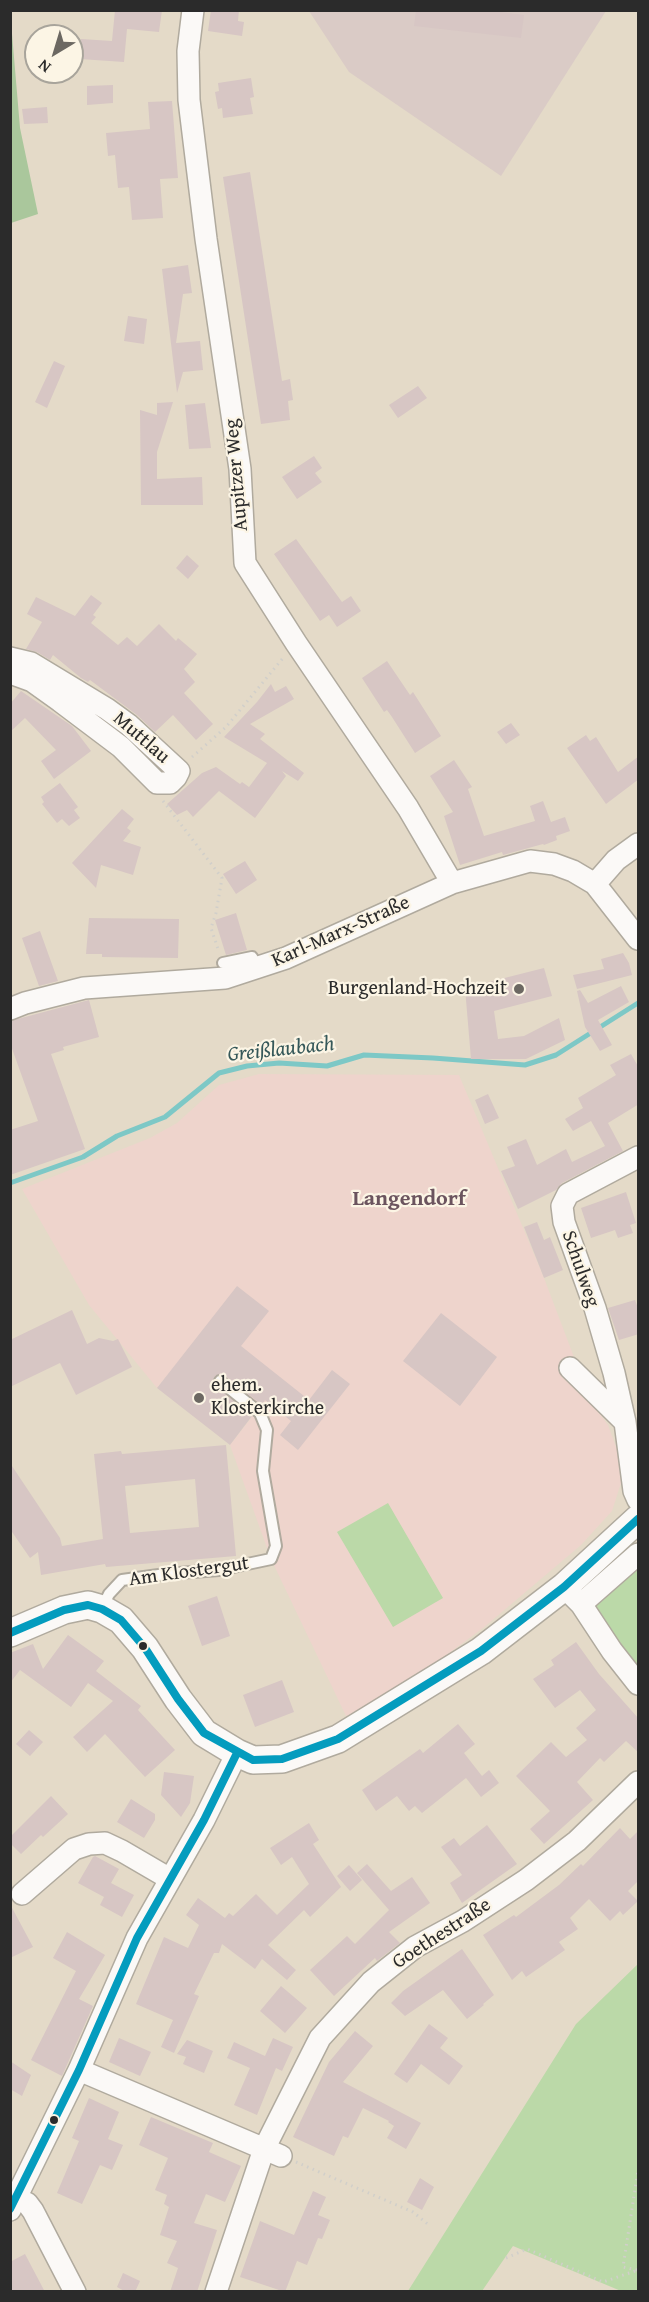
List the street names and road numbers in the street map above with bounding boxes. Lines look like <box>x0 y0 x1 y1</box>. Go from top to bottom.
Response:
street label: Aupitzer Weg <box>220 418 254 532</box>
street label: Muttlau <box>108 707 174 769</box>
street label: Karl-Marx-Straße <box>268 891 414 973</box>
street label: Schulweg <box>556 1228 604 1310</box>
street label: Am Klostergut <box>127 1552 251 1592</box>
street label: Goethestraße <box>388 1893 496 1975</box>

